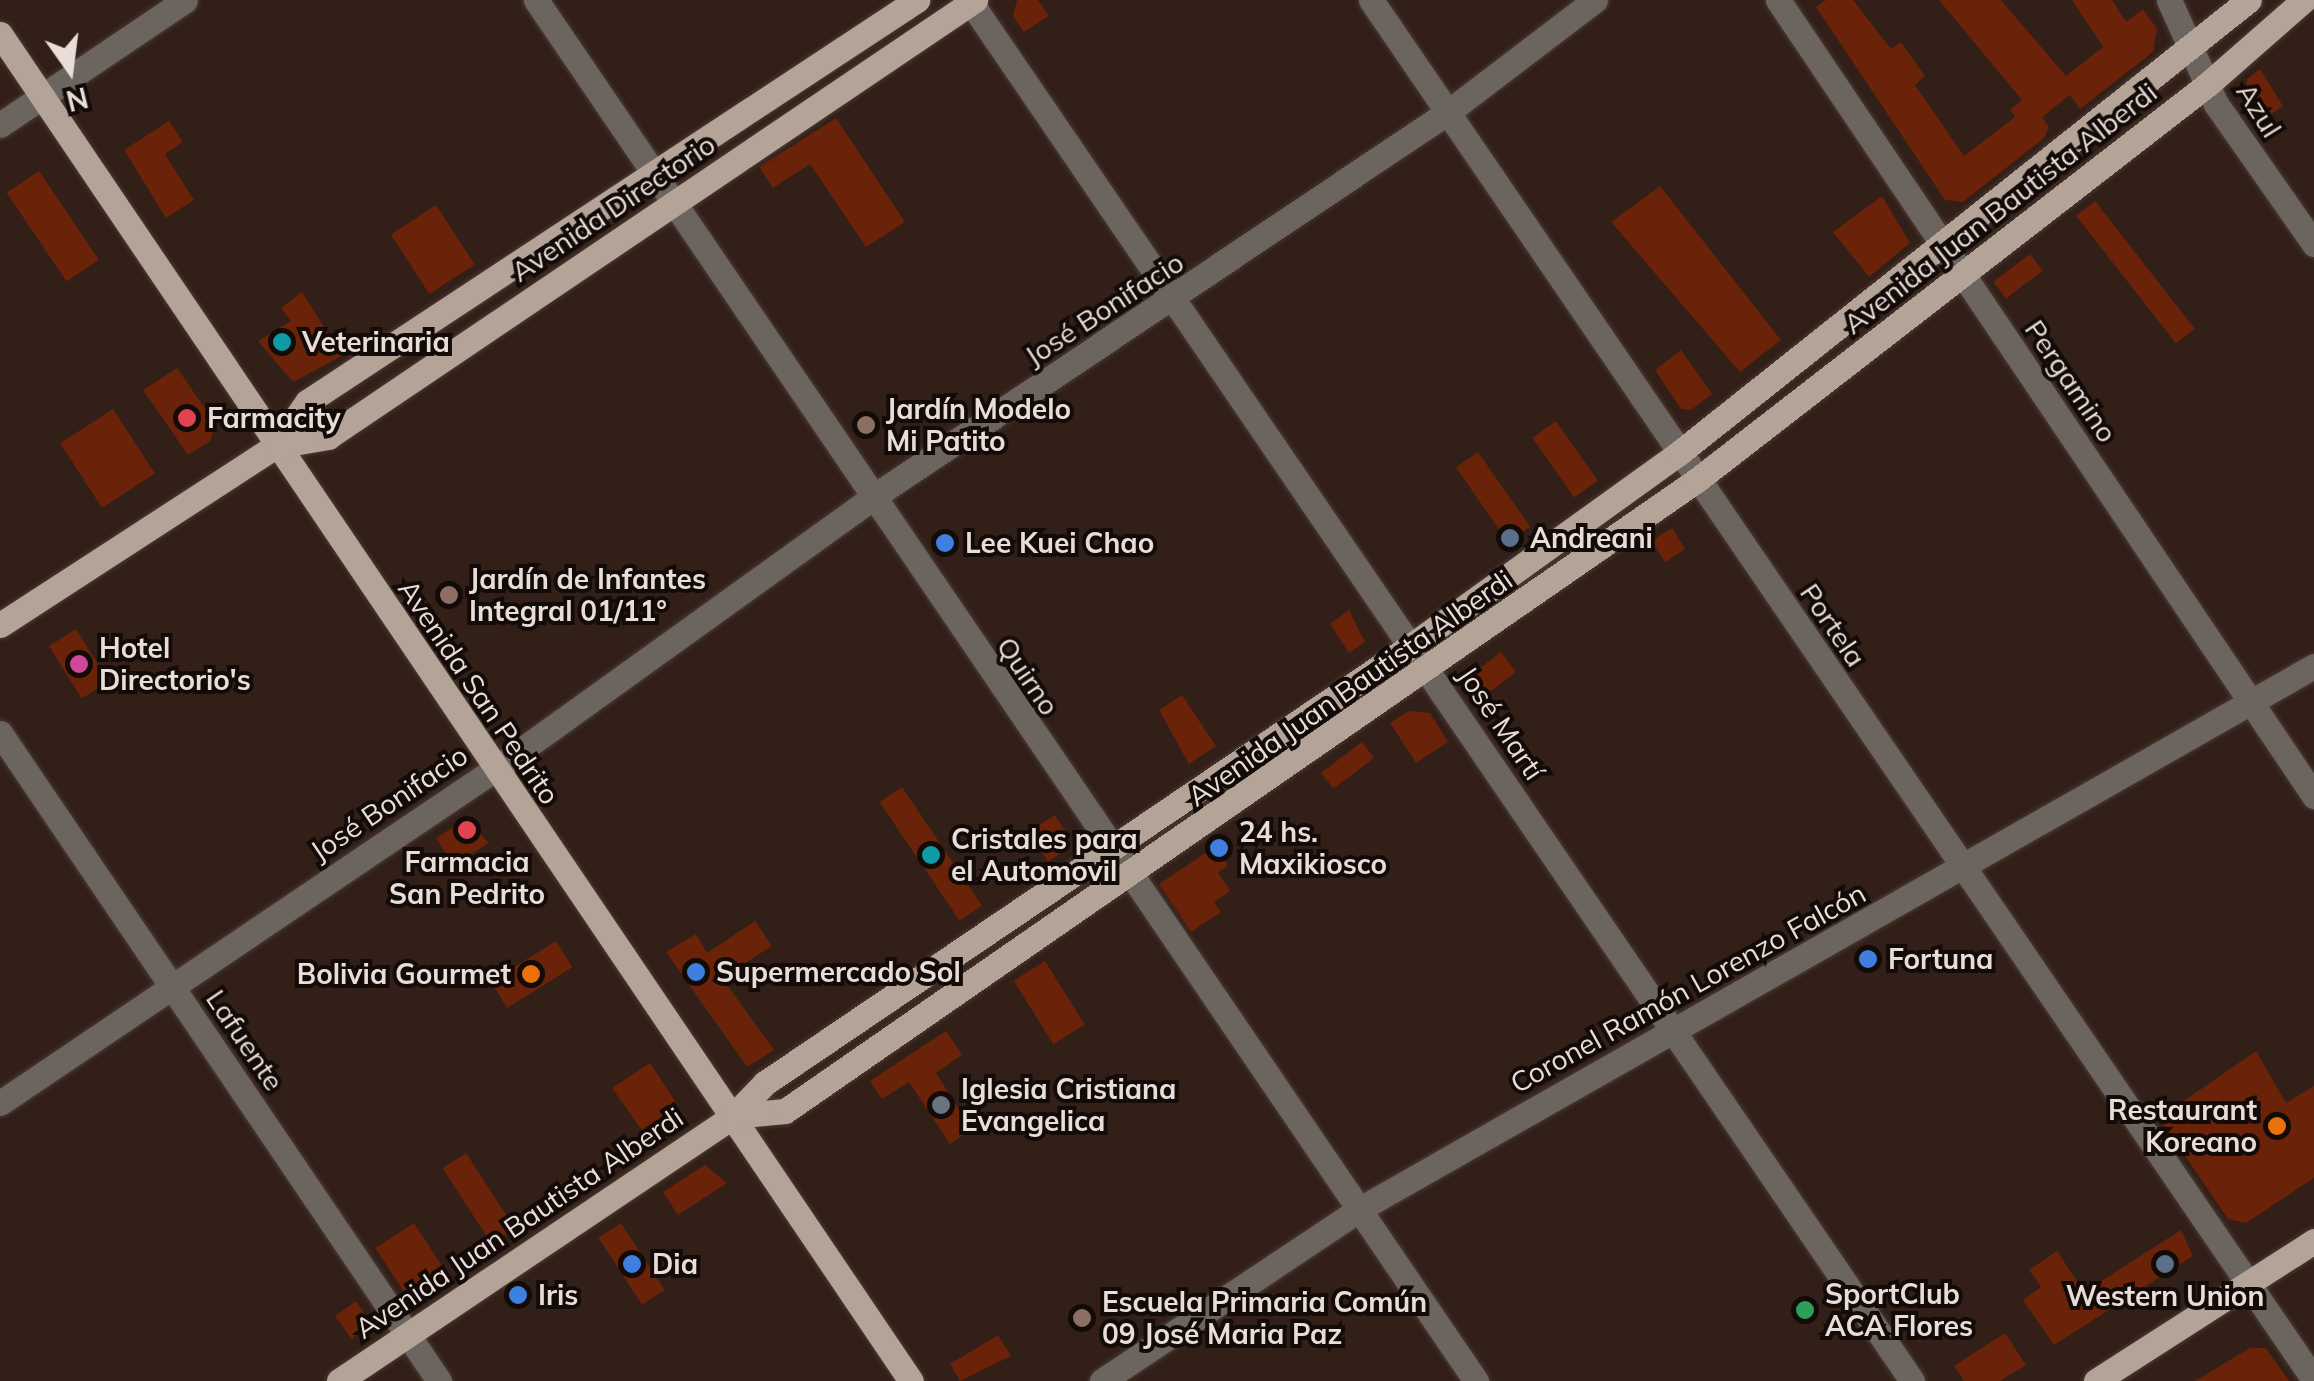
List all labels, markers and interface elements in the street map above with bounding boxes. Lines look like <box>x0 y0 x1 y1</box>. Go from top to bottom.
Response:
north arrow <box>20 20 120 120</box>
street label: Avenida Juan Bautista Alberdi <box>1837 75 2163 341</box>
street label: Azul <box>2229 77 2289 143</box>
text: N <box>63 80 92 119</box>
street label: Avenida Directorio <box>505 127 721 289</box>
street label: José Bonifacio <box>1018 245 1190 373</box>
street label: Pergamino <box>2018 314 2124 448</box>
place label: Veterinaria <box>302 325 450 359</box>
marker: Veterinaria <box>271 331 293 353</box>
place label: Jardín Modelo Mi Patito <box>886 392 1071 458</box>
place label: Farmacity <box>207 401 341 435</box>
marker: Farmacity <box>176 407 198 429</box>
marker: Jardín Modelo Mi Patito <box>855 414 877 436</box>
place label: Andreani <box>1530 521 1653 555</box>
place label: Lee Kuei Chao <box>965 526 1154 560</box>
marker: Andreani <box>1499 527 1521 549</box>
marker: Lee Kuei Chao <box>934 532 956 554</box>
place label: Jardín de Infantes Integral 01/11° <box>469 562 706 628</box>
street label: Avenida Juan Bautista Alberdi <box>1181 563 1519 813</box>
street label: Avenida San Pedrito <box>391 573 567 811</box>
street label: Portela <box>1793 577 1873 673</box>
marker: Jardín de Infantes Integral 01/11° <box>438 584 460 606</box>
place label: Hotel Directorio's <box>99 631 251 697</box>
street label: Quirno <box>990 631 1066 721</box>
marker: Hotel Directorio's <box>68 653 90 675</box>
street label: José Martí <box>1451 660 1551 786</box>
street label: José Bonifacio <box>304 738 474 868</box>
place label: 24 hs. Maxikiosco <box>1239 815 1387 881</box>
marker: Farmacia San Pedrito <box>456 819 478 841</box>
place label: Cristales para el Automovil <box>951 822 1138 888</box>
marker: 24 hs. Maxikiosco <box>1208 837 1230 859</box>
marker: Cristales para el Automovil <box>920 844 942 866</box>
place label: Farmacia San Pedrito <box>389 845 545 911</box>
street label: Coronel Ramón Lorenzo Falcón <box>1504 876 1872 1100</box>
place label: Fortuna <box>1888 942 1993 976</box>
marker: Fortuna <box>1857 948 1879 970</box>
place label: Supermercado Sol <box>716 955 961 989</box>
place label: Bolivia Gourmet <box>297 957 511 991</box>
marker: Supermercado Sol <box>685 961 707 983</box>
marker: Bolivia Gourmet <box>520 963 542 985</box>
street label: Lafuente <box>199 983 291 1097</box>
place label: Iglesia Cristiana Evangelica <box>961 1072 1176 1138</box>
place label: Restaurant Koreano <box>2108 1093 2257 1159</box>
marker: Iglesia Cristiana Evangelica <box>930 1094 952 1116</box>
street label: Avenida Juan Bautista Alberdi <box>349 1100 689 1346</box>
marker: Restaurant Koreano <box>2266 1115 2288 1137</box>
place label: Dia <box>652 1247 698 1281</box>
marker: Dia <box>621 1253 643 1275</box>
marker: Western Union <box>2154 1253 2176 1275</box>
place label: SportClub ACA Flores <box>1825 1277 1973 1343</box>
place label: Iris <box>538 1278 578 1312</box>
place label: Western Union <box>2066 1279 2264 1313</box>
marker: Iris <box>507 1284 529 1306</box>
place label: Escuela Primaria Común 09 José Maria Paz <box>1102 1285 1427 1351</box>
marker: SportClub ACA Flores <box>1794 1299 1816 1321</box>
marker: Escuela Primaria Común 09 José Maria Paz <box>1071 1307 1093 1329</box>

